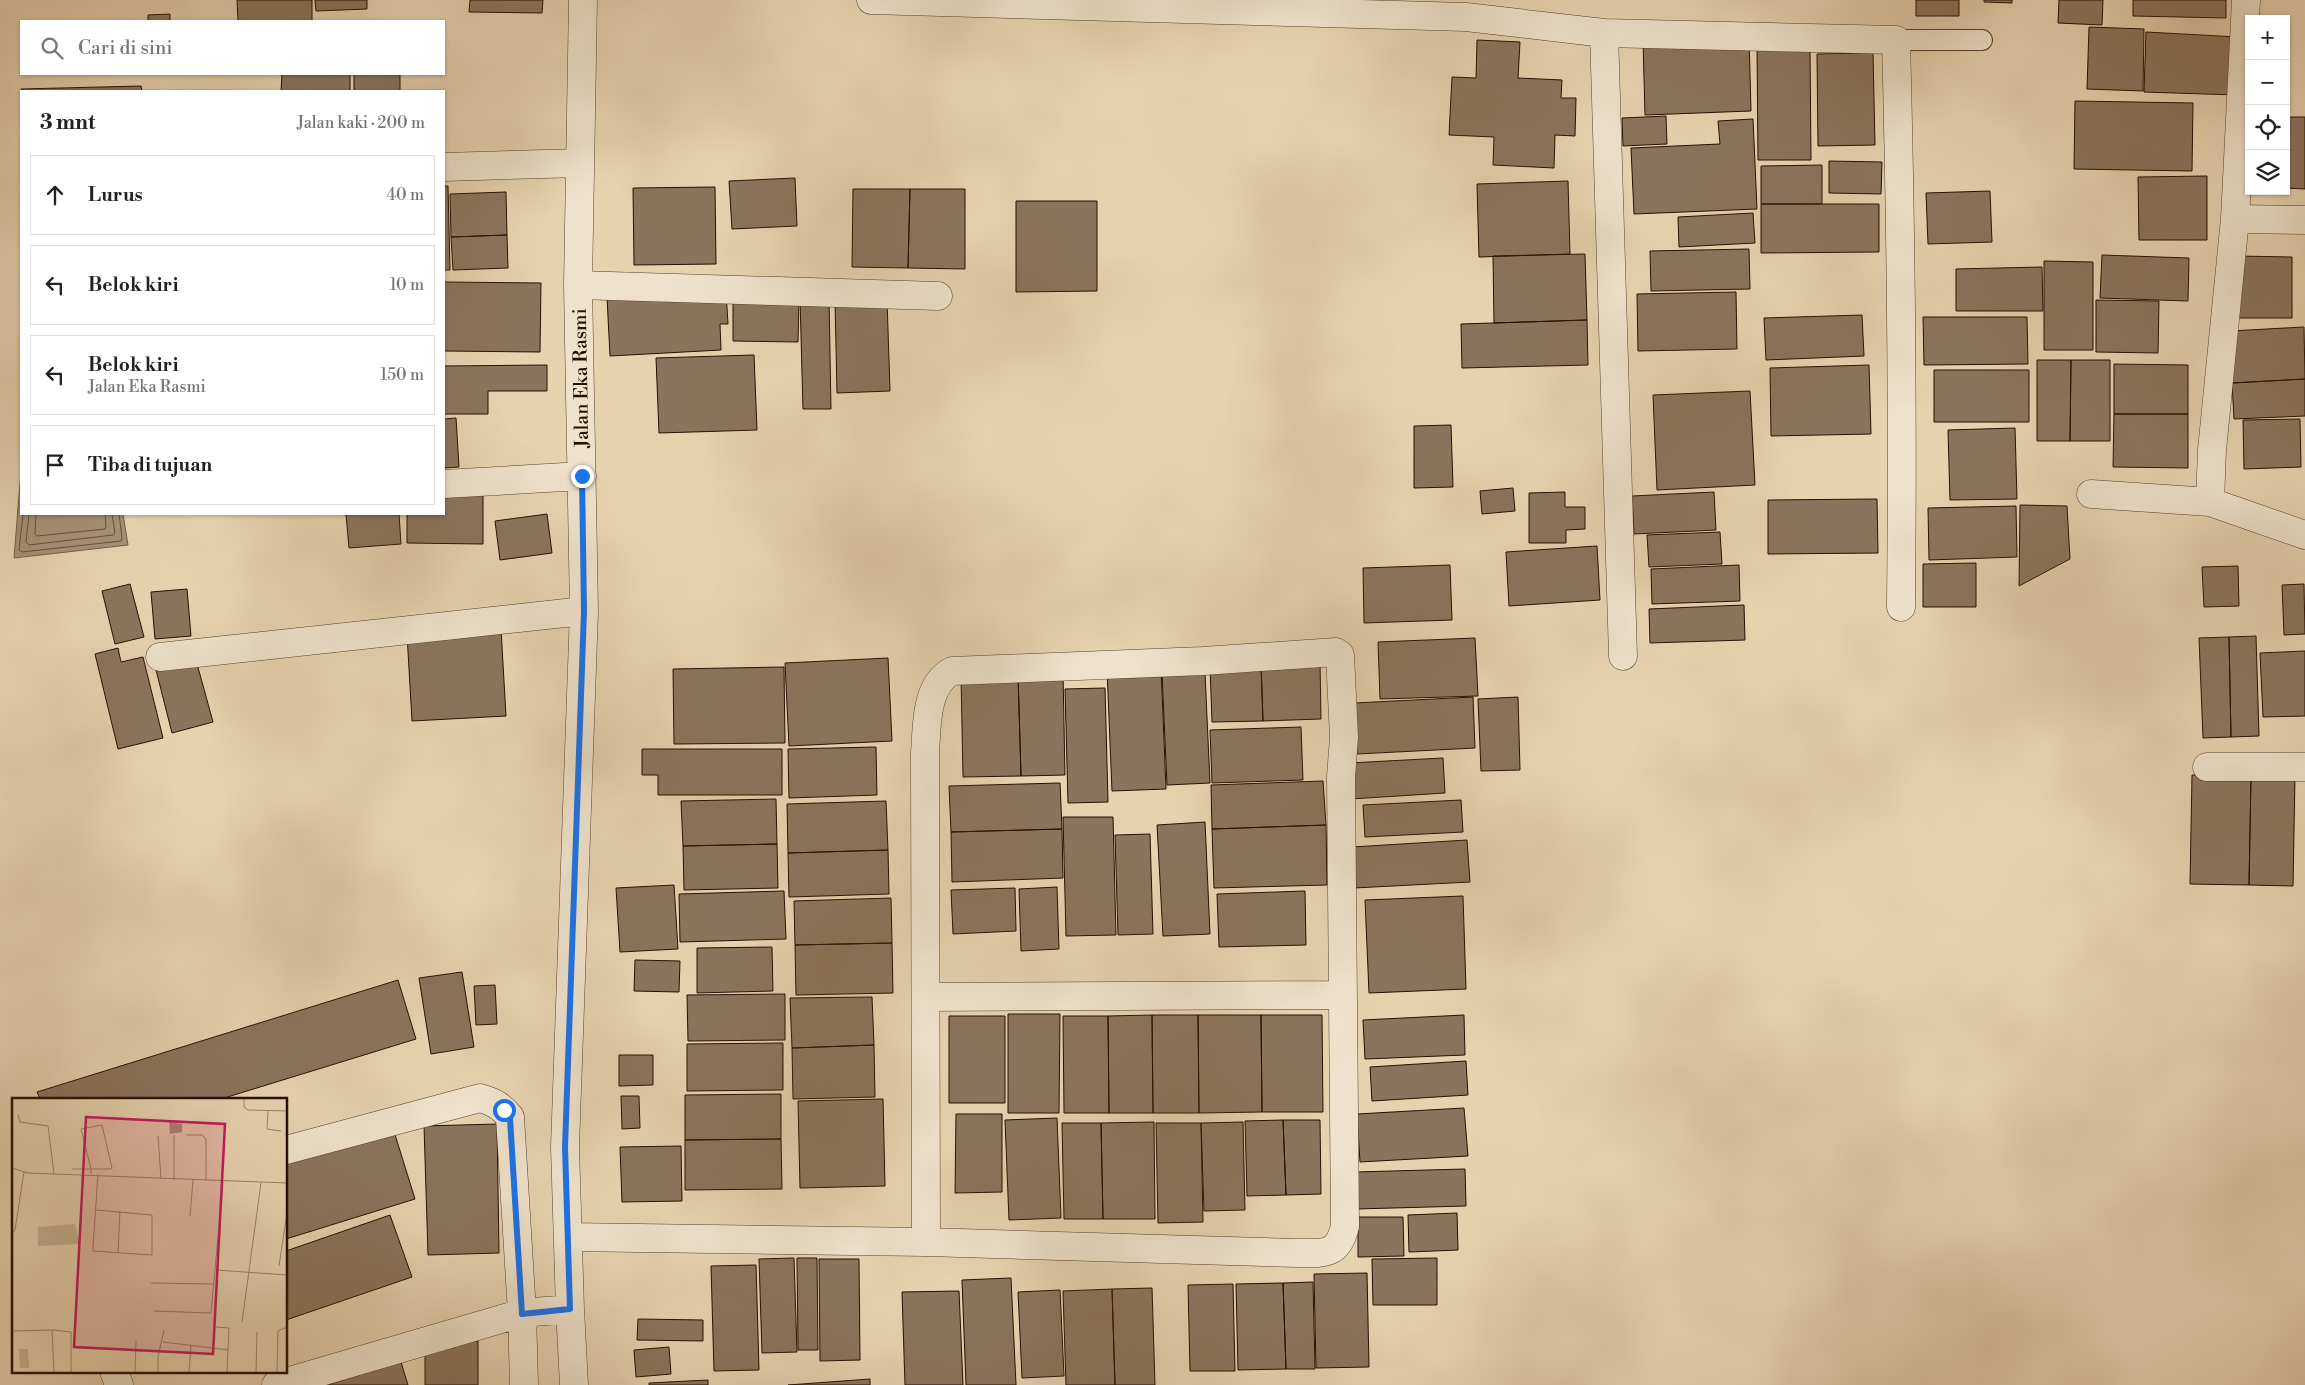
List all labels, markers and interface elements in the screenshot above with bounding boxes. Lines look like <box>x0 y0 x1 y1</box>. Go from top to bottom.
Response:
map controls <box>2245 15 2290 195</box>
button: + <box>2245 15 2290 60</box>
search box <box>20 20 445 75</box>
icon: search <box>38 34 66 62</box>
text: Cari di sini <box>78 36 173 60</box>
button: − <box>2245 60 2290 105</box>
button: locate <box>2245 105 2290 150</box>
text: 3 mnt <box>40 110 95 136</box>
text: Jalan kaki · 200 m <box>297 113 425 133</box>
button: layers <box>2245 150 2290 195</box>
icon: ahead <box>41 181 69 209</box>
text: Lurus <box>88 183 143 207</box>
text: 40 m <box>387 185 424 205</box>
icon: left <box>41 271 69 299</box>
text: Belok kiri <box>88 273 178 297</box>
text: 10 m <box>390 275 424 295</box>
street label: Jalan Eka Rasmi <box>568 308 594 449</box>
text: Belok kiri <box>88 353 178 377</box>
icon: left <box>41 361 69 389</box>
text: 150 m <box>380 365 424 385</box>
text: Jalan Eka Rasmi <box>88 377 206 397</box>
icon: arrive <box>41 451 69 479</box>
text: Tiba di tujuan <box>88 453 212 477</box>
route end <box>571 465 594 488</box>
inset map <box>12 1098 288 1372</box>
route start <box>493 1099 516 1122</box>

